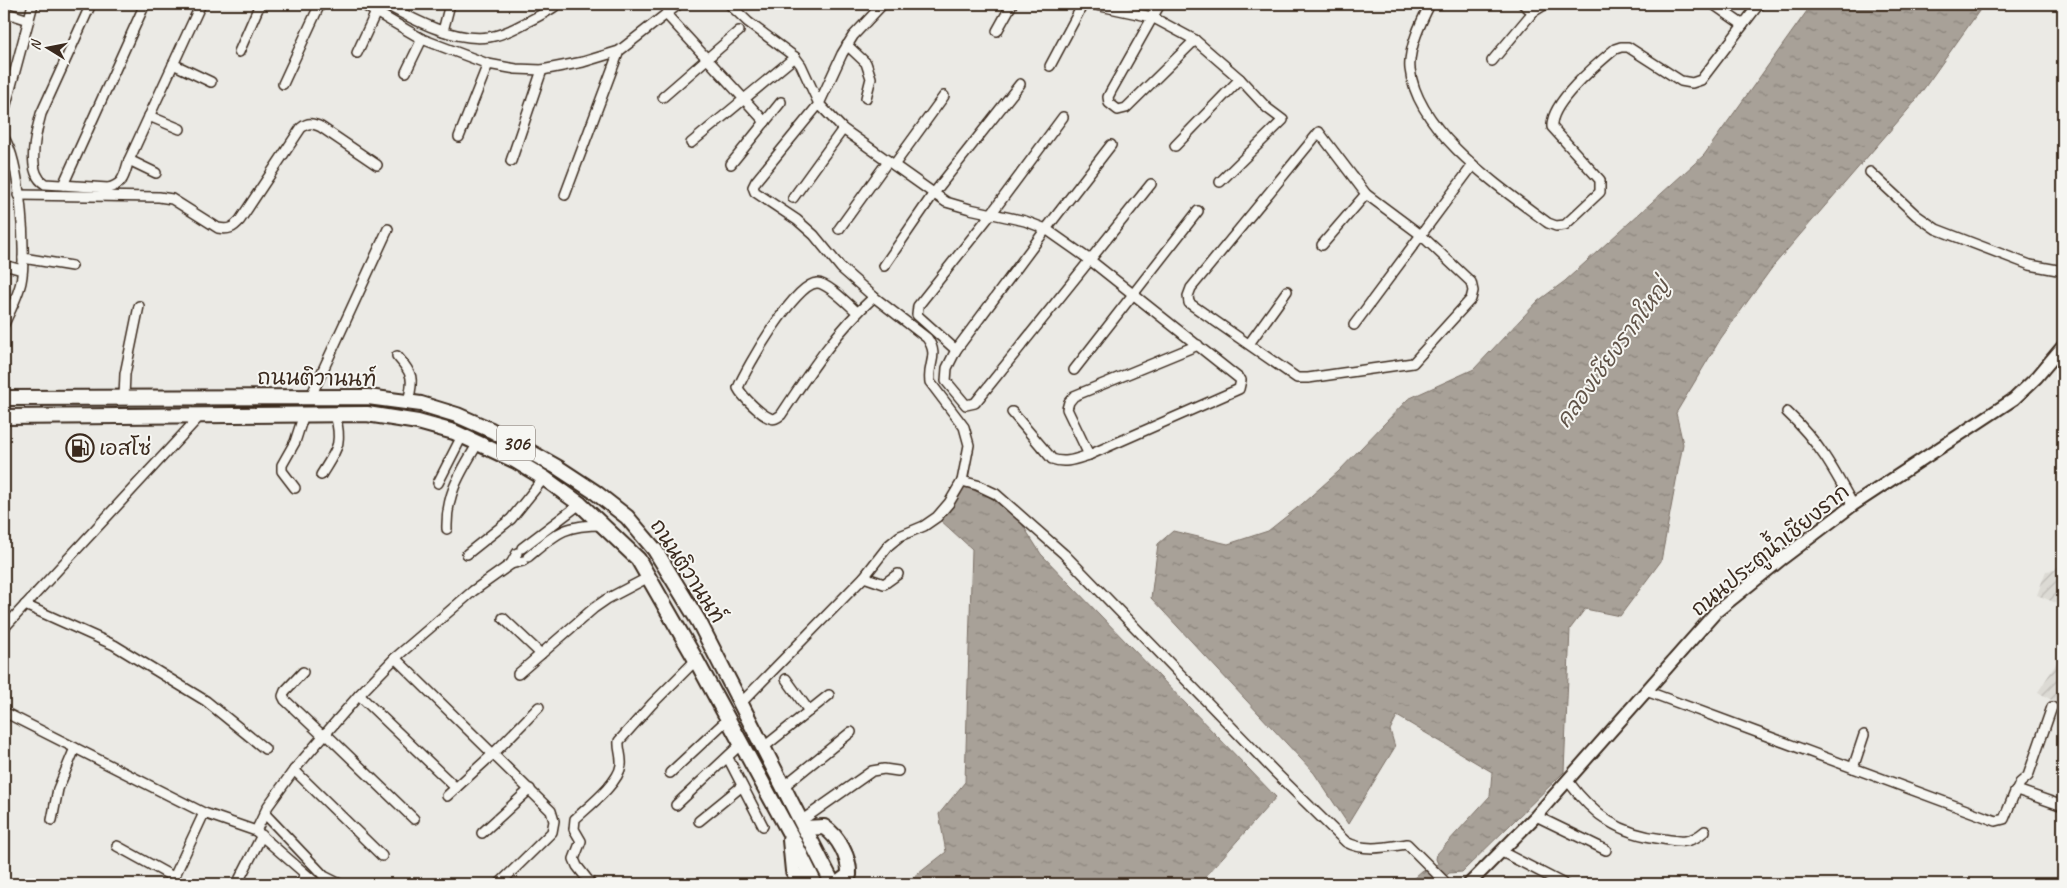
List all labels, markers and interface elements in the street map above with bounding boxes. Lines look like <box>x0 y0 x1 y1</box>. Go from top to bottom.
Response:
north arrow <box>22 22 72 72</box>
text: N <box>27 38 45 52</box>
water label: คลองเชียงรากใหญ่ <box>1549 270 1678 433</box>
street label: ถนนติวานนท์ <box>257 364 377 392</box>
road number: 306 <box>497 426 535 460</box>
fuel station icon: เอสโซ่ <box>65 433 95 463</box>
place label: เอสโซ่ <box>99 435 151 461</box>
street label: ถนนประตูน้ำเชียงราก <box>1682 474 1856 624</box>
street label: ถนนติวานนท์ <box>645 514 731 628</box>

